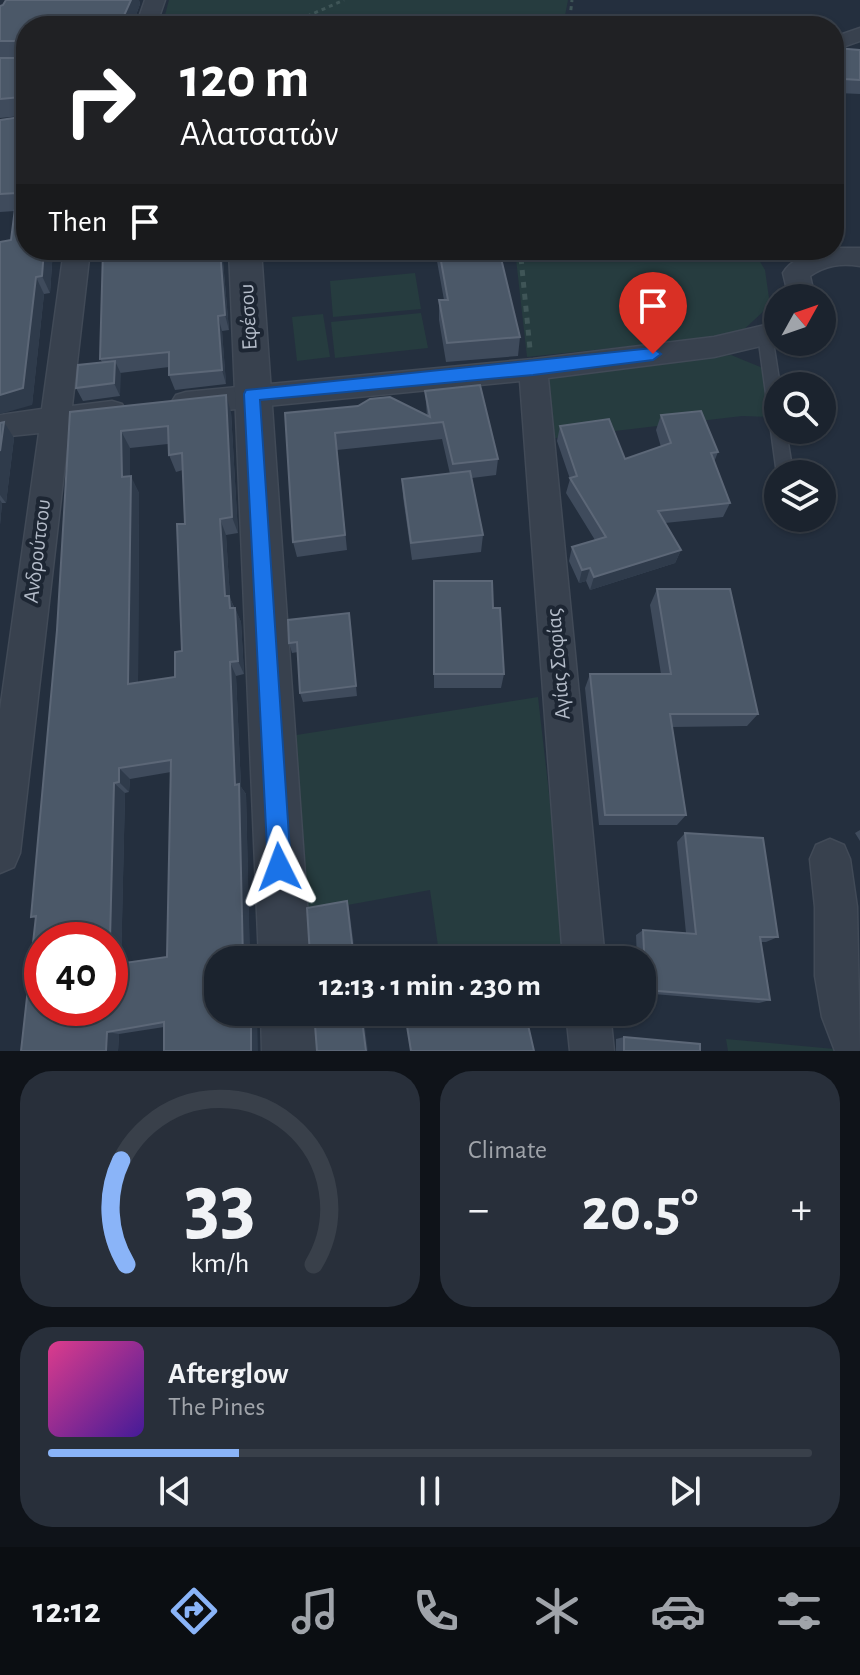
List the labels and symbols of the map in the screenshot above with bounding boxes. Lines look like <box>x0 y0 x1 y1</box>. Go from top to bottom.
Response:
pin <box>619 272 687 354</box>
street label: Εφέσου <box>235 283 261 351</box>
north arrow <box>764 284 836 356</box>
street label: Ανδρούτσου <box>20 498 54 604</box>
street label: Αγίας Σοφίας <box>542 607 574 721</box>
position arrow <box>237 825 321 909</box>
speed limit sign: 40 <box>24 922 128 1026</box>

